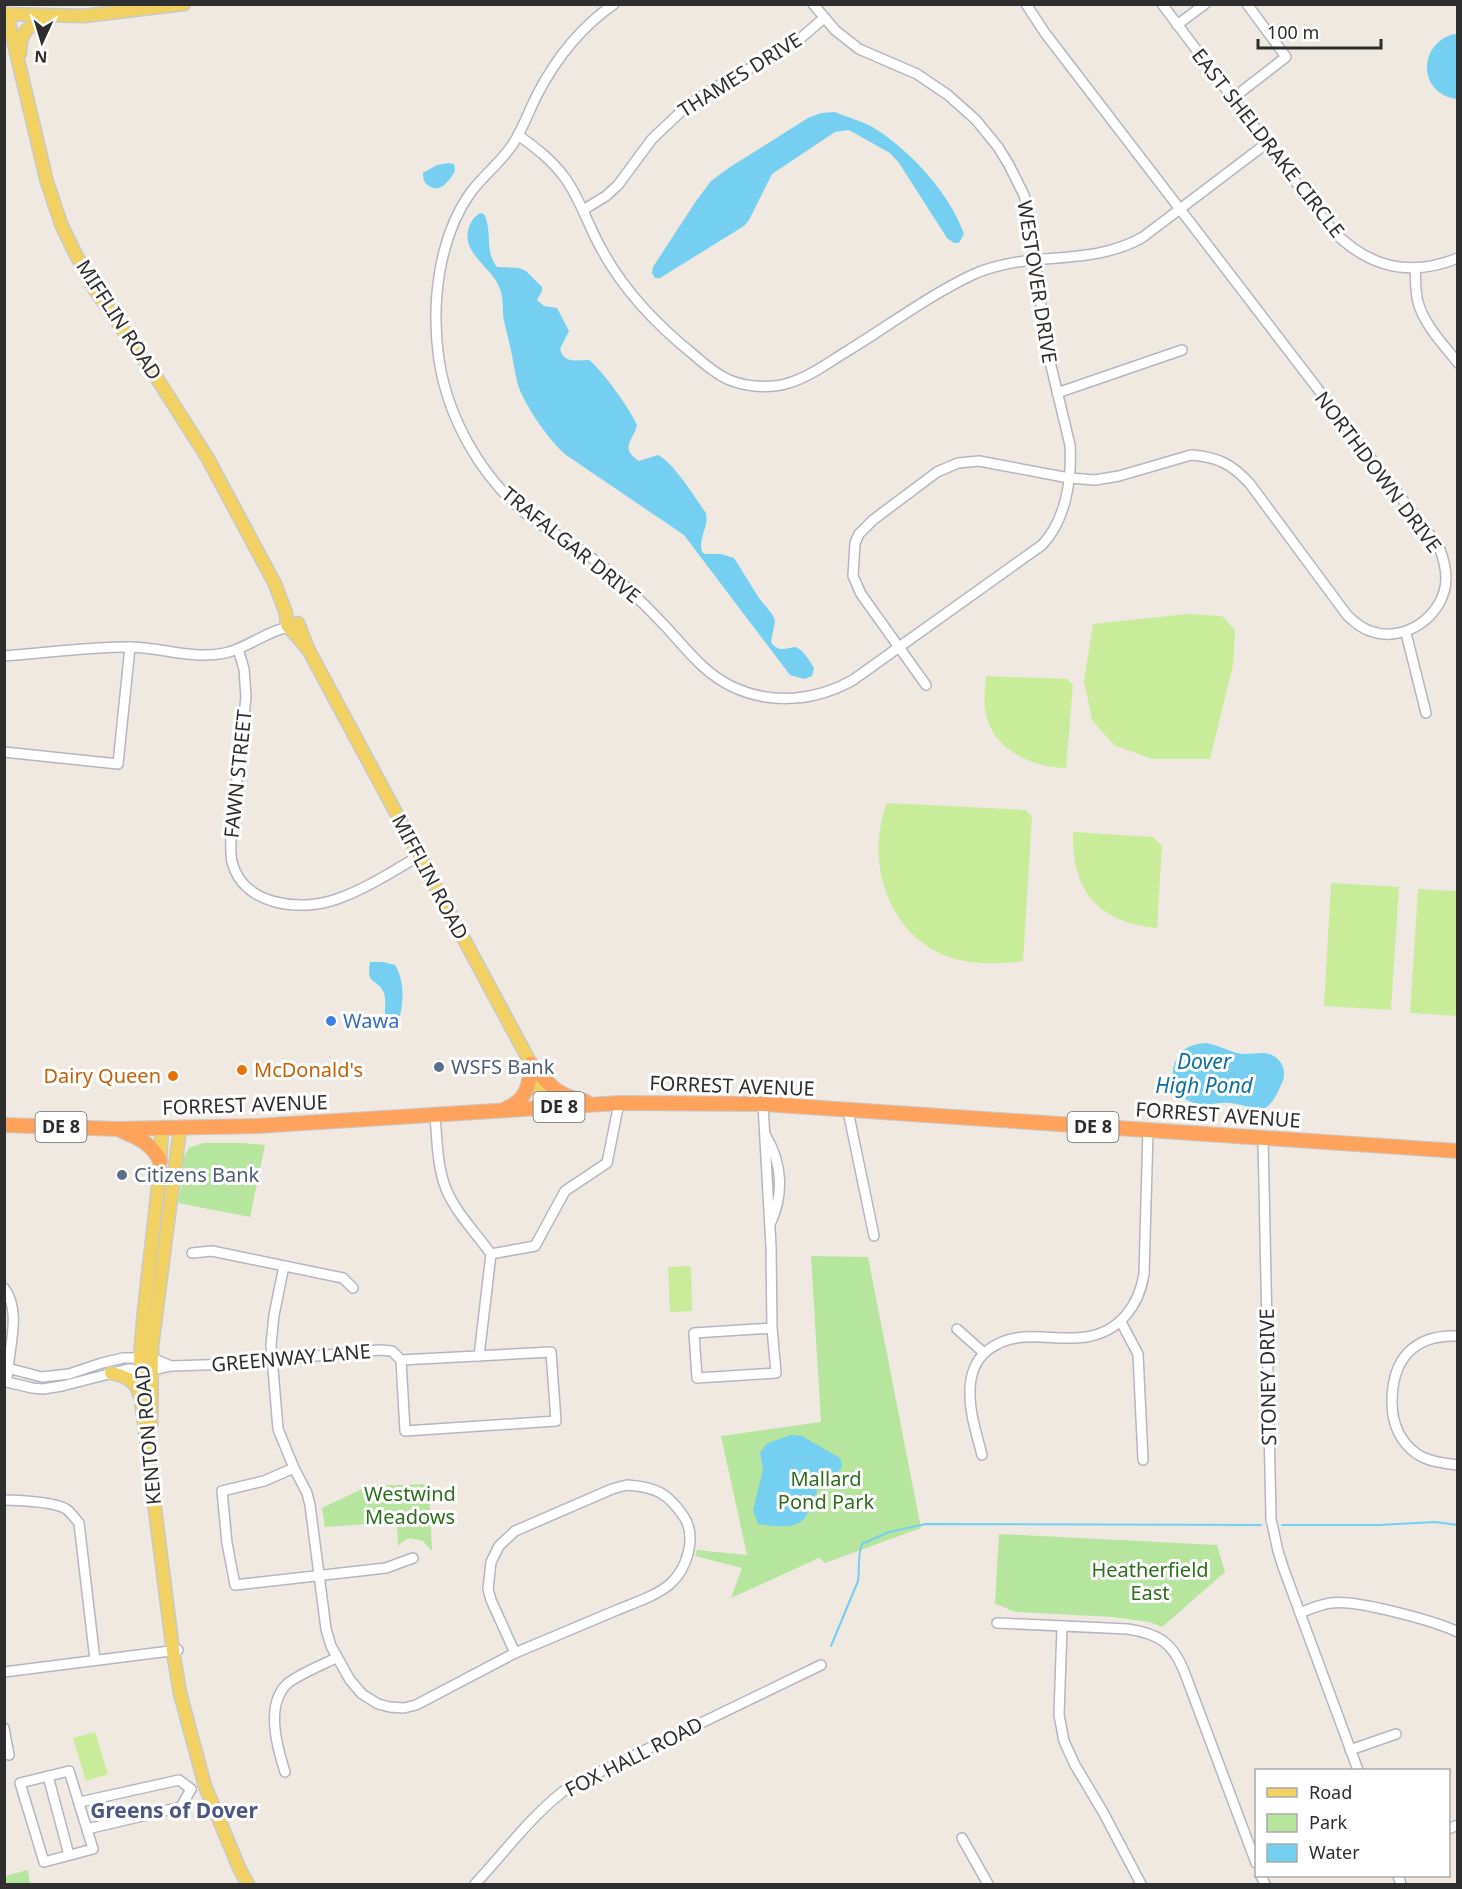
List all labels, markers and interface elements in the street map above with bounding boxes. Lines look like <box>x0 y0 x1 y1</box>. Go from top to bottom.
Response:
north arrow <box>12 12 72 72</box>
scale bar <box>1258 12 1381 50</box>
text: 100 m <box>1267 20 1319 44</box>
street label: THAMES DRIVE <box>673 26 807 123</box>
street label: EAST SHELDRAKE CIRCLE <box>1186 42 1351 243</box>
text: N <box>34 46 48 68</box>
street label: WESTOVER DRIVE <box>1011 199 1064 365</box>
street label: MIFFLIN ROAD <box>70 254 168 385</box>
street label: NORTHDOWN DRIVE <box>1309 386 1448 558</box>
street label: TRAFALGAR DRIVE <box>496 480 646 609</box>
street label: FAWN STREET <box>217 708 258 839</box>
street label: MIFFLIN ROAD <box>386 809 475 944</box>
place label: Wawa <box>343 1007 399 1034</box>
marker: Wawa <box>324 1014 338 1028</box>
water label: Dover High Pond <box>1155 1047 1254 1099</box>
place label: WSFS Bank <box>451 1053 555 1080</box>
place label: McDonald's <box>254 1056 363 1083</box>
marker: WSFS Bank <box>432 1060 446 1074</box>
place label: Dairy Queen <box>43 1062 161 1089</box>
marker: McDonald's <box>235 1063 249 1077</box>
marker: Dairy Queen <box>166 1069 180 1083</box>
street label: FORREST AVENUE <box>649 1069 815 1102</box>
street label: FORREST AVENUE <box>162 1088 328 1121</box>
road number: DE 8 <box>534 1092 584 1122</box>
street label: FORREST AVENUE <box>1135 1095 1301 1134</box>
road number: DE 8 <box>36 1112 86 1142</box>
road number: DE 8 <box>1068 1112 1118 1142</box>
place label: Citizens Bank <box>134 1161 260 1188</box>
marker: Citizens Bank <box>115 1168 129 1182</box>
street label: STONEY DRIVE <box>1253 1308 1282 1446</box>
street label: GREENWAY LANE <box>210 1337 372 1378</box>
street label: KENTON ROAD <box>128 1364 167 1506</box>
park label: Mallard Pond Park <box>778 1465 874 1515</box>
park label: Westwind Meadows <box>364 1480 456 1530</box>
park label: Heatherfield East <box>1091 1556 1209 1606</box>
street label: FOX HALL ROAD <box>560 1710 707 1803</box>
legend <box>1255 1769 1450 1877</box>
text: Road <box>1309 1780 1352 1804</box>
district label: Greens of Dover <box>90 1796 258 1824</box>
text: Park <box>1309 1810 1347 1834</box>
text: Water <box>1309 1840 1360 1864</box>

